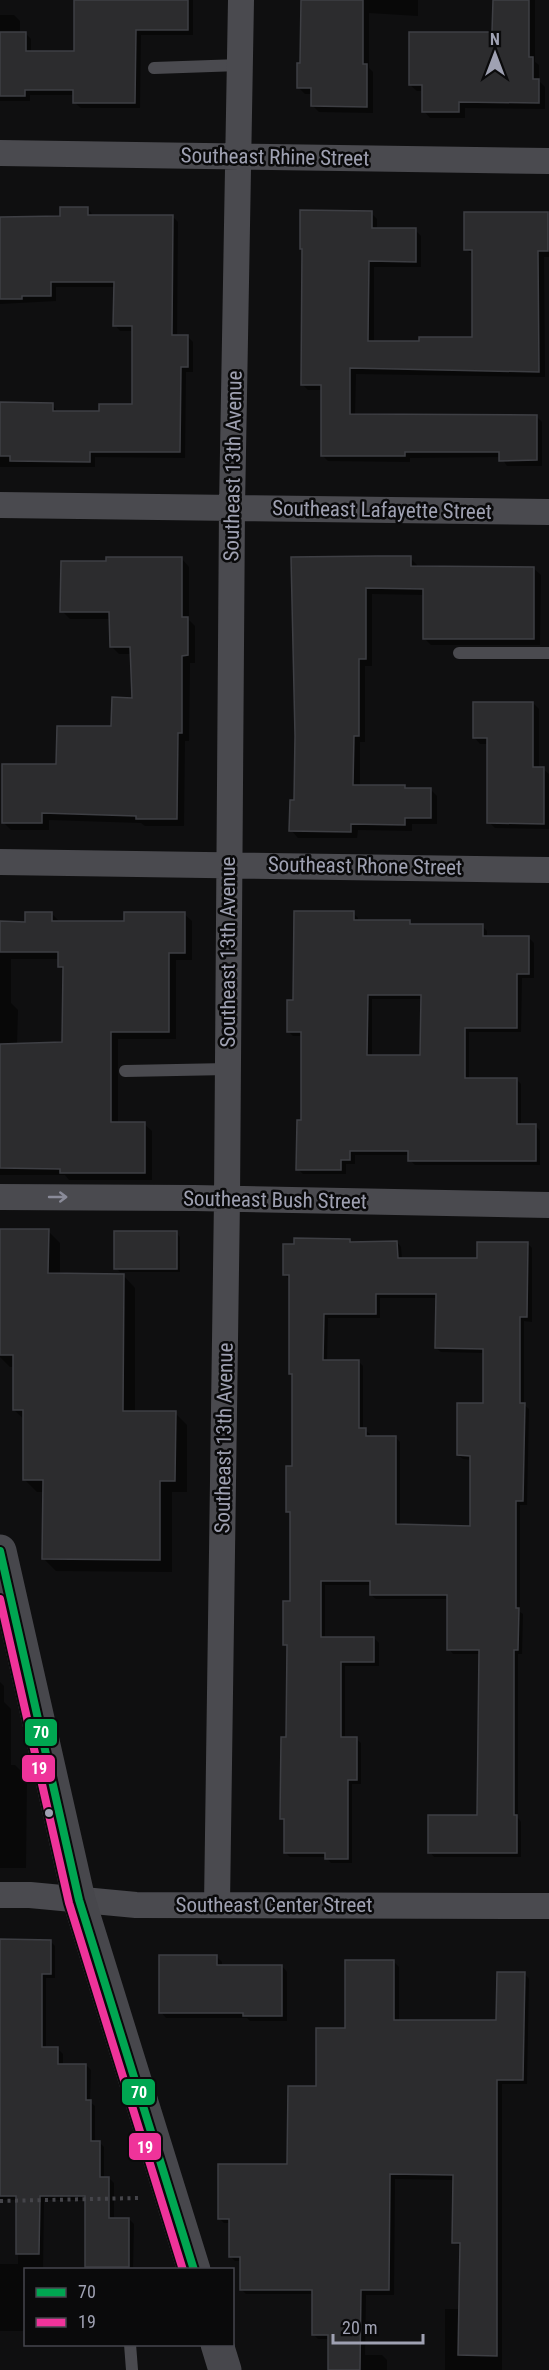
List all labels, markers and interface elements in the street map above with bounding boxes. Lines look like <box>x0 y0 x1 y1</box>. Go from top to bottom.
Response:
north arrow <box>465 24 525 84</box>
text: N <box>490 30 500 49</box>
street label: Southeast Rhine Street <box>181 143 369 171</box>
street label: Southeast 13th Avenue <box>219 370 247 562</box>
street label: Southeast Lafayette Street <box>272 496 492 524</box>
street label: Southeast Rhone Street <box>268 852 462 880</box>
street label: Southeast 13th Avenue <box>216 856 240 1047</box>
street label: Southeast Bush Street <box>183 1186 367 1214</box>
one-way arrow <box>48 1191 68 1203</box>
street label: Southeast 13th Avenue <box>210 1342 238 1534</box>
line badge: 70 <box>24 1718 58 1747</box>
text: 70 <box>33 1723 49 1742</box>
line badge: 19 <box>21 1754 56 1783</box>
text: 19 <box>31 1759 47 1778</box>
unlabelled marker <box>43 1807 55 1819</box>
street label: Southeast Center Street <box>176 1893 372 1917</box>
line badge: 70 <box>121 2078 156 2106</box>
text: 70 <box>131 2083 147 2102</box>
line badge: 19 <box>128 2132 162 2161</box>
text: 19 <box>137 2138 153 2157</box>
legend <box>24 2268 234 2346</box>
text: 70 <box>78 2281 96 2302</box>
scale bar <box>333 2307 423 2345</box>
text: 19 <box>78 2311 96 2332</box>
text: 20 m <box>342 2317 377 2338</box>

